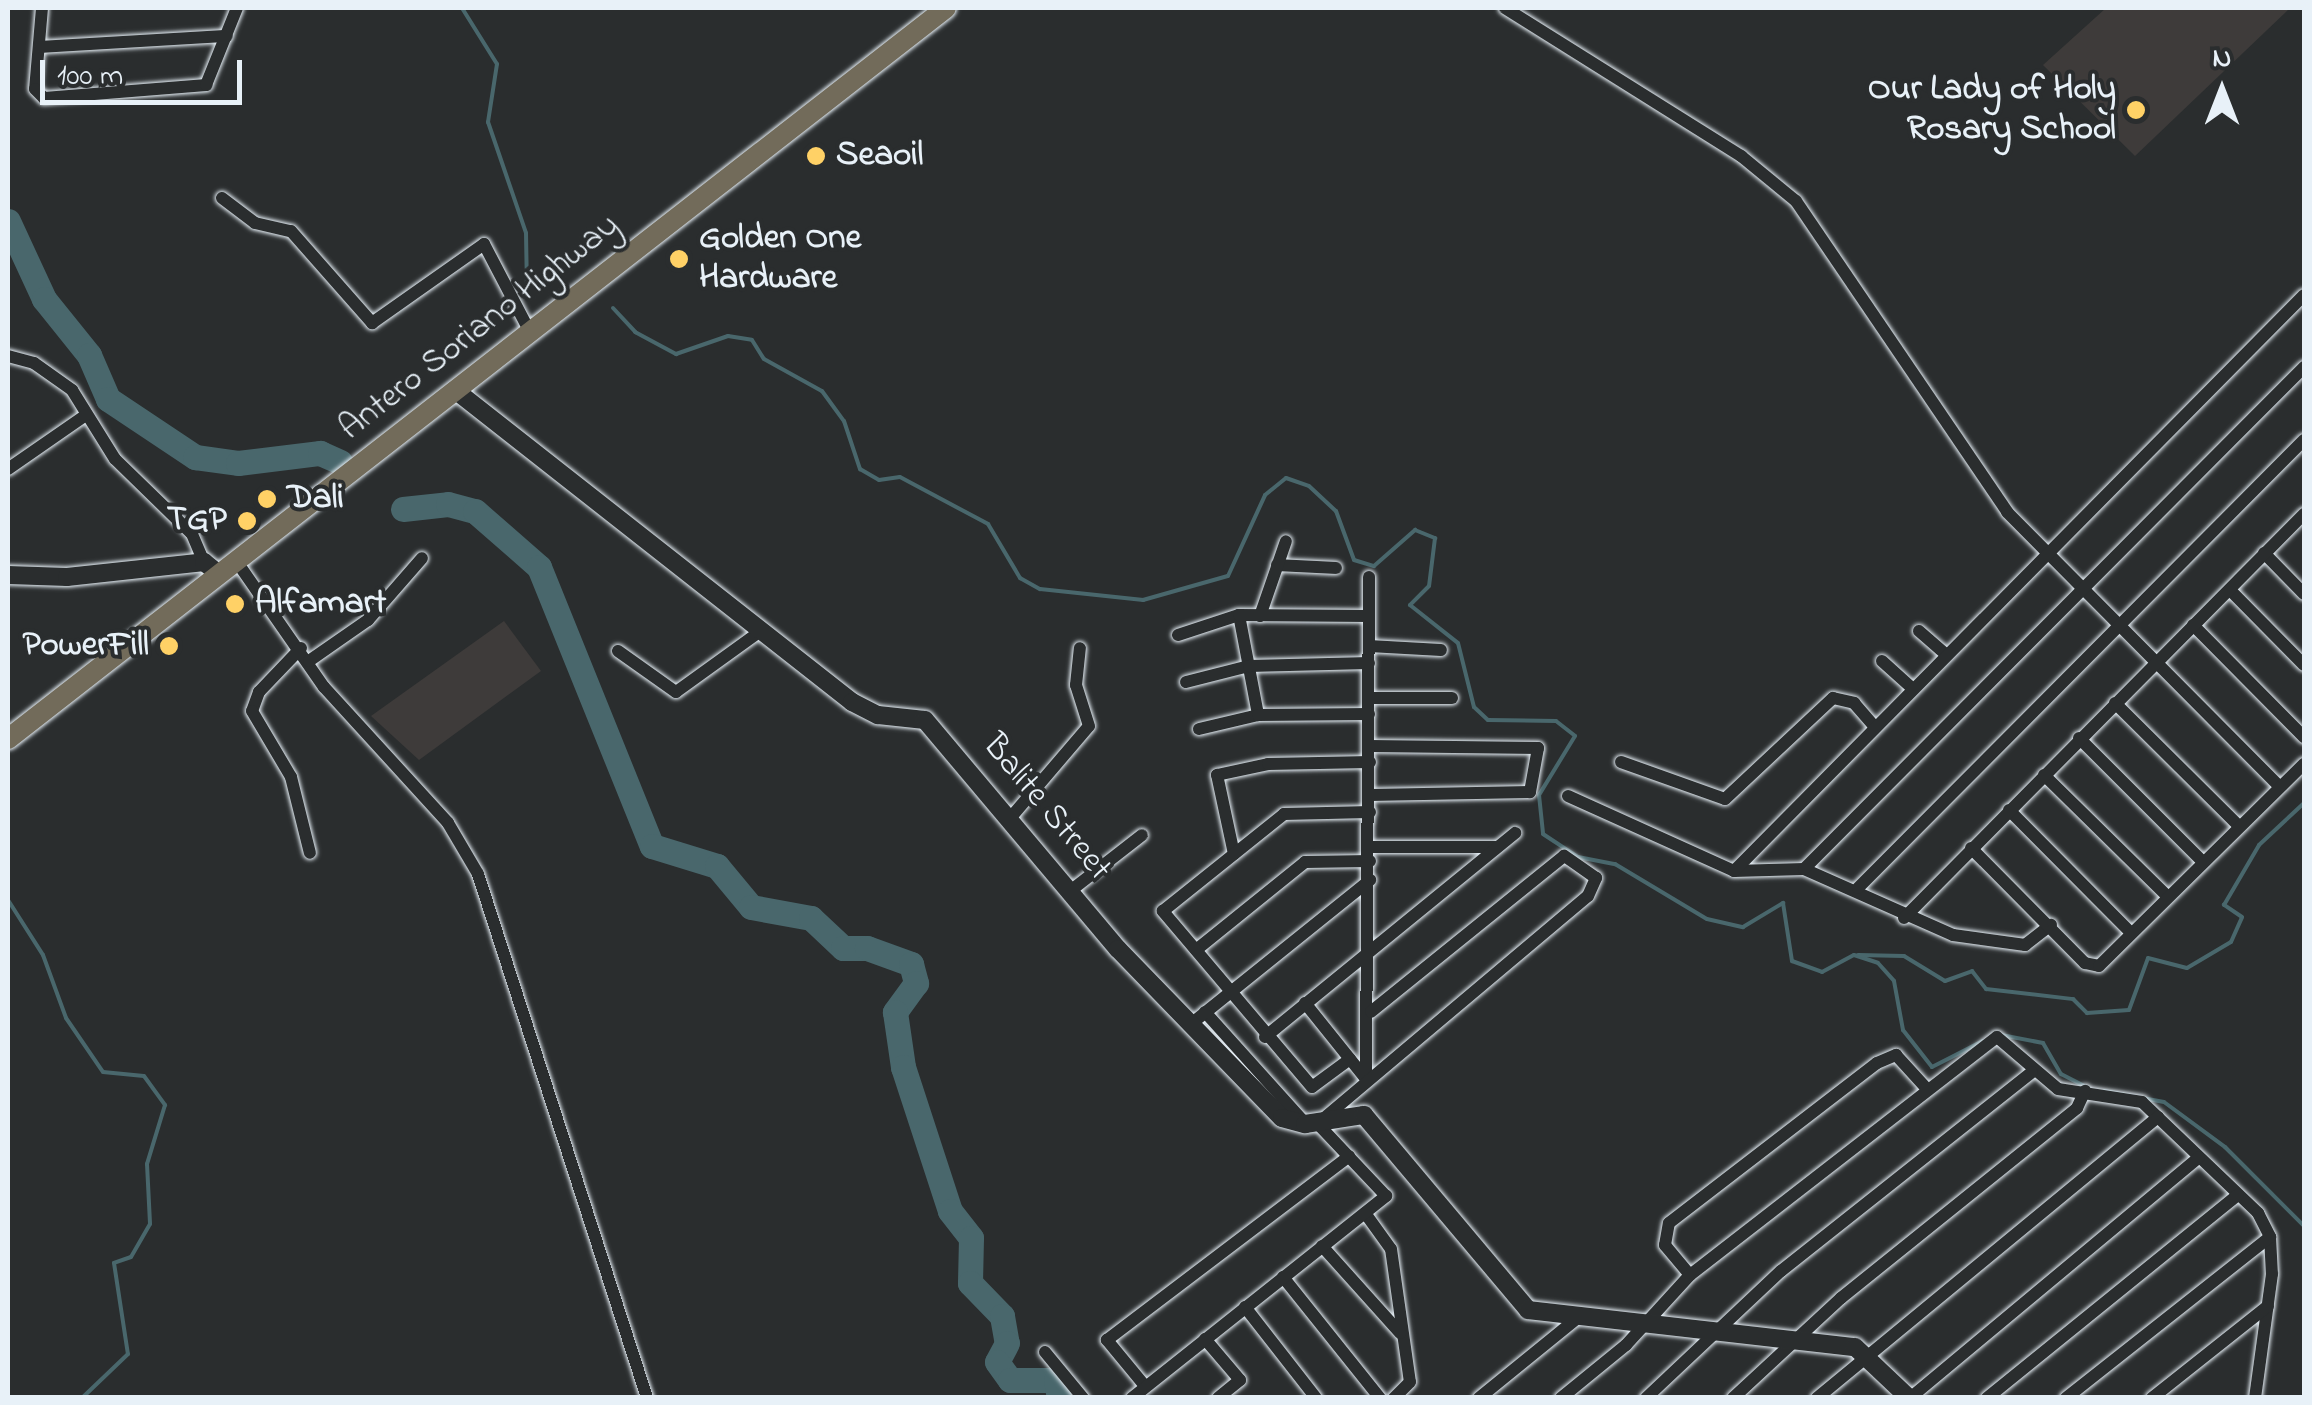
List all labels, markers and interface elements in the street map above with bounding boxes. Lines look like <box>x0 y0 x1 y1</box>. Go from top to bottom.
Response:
text: N <box>2213 39 2231 80</box>
scale bar <box>45 40 248 102</box>
north arrow <box>2172 40 2272 140</box>
text: 100 m <box>57 55 123 99</box>
place label: Our Lady of Holy Rosary School <box>1868 69 2116 151</box>
marker: Our Lady of Holy Rosary School <box>2125 99 2147 121</box>
place label: Seaoil <box>836 135 923 177</box>
marker: Seaoil <box>805 145 827 167</box>
street label: Antero Soriano Highway <box>332 206 628 450</box>
place label: Golden One Hardware <box>699 218 861 300</box>
marker: Golden One Hardware <box>668 248 690 270</box>
place label: Dali <box>287 478 344 520</box>
marker: Dali <box>256 488 278 510</box>
place label: TGP <box>167 500 227 542</box>
marker: TGP <box>236 510 258 532</box>
place label: Alfamart <box>255 583 386 625</box>
marker: Alfamart <box>224 593 246 615</box>
place label: PowerFill <box>22 625 149 667</box>
marker: PowerFill <box>158 635 180 657</box>
street label: Balite Street <box>972 726 1120 890</box>

